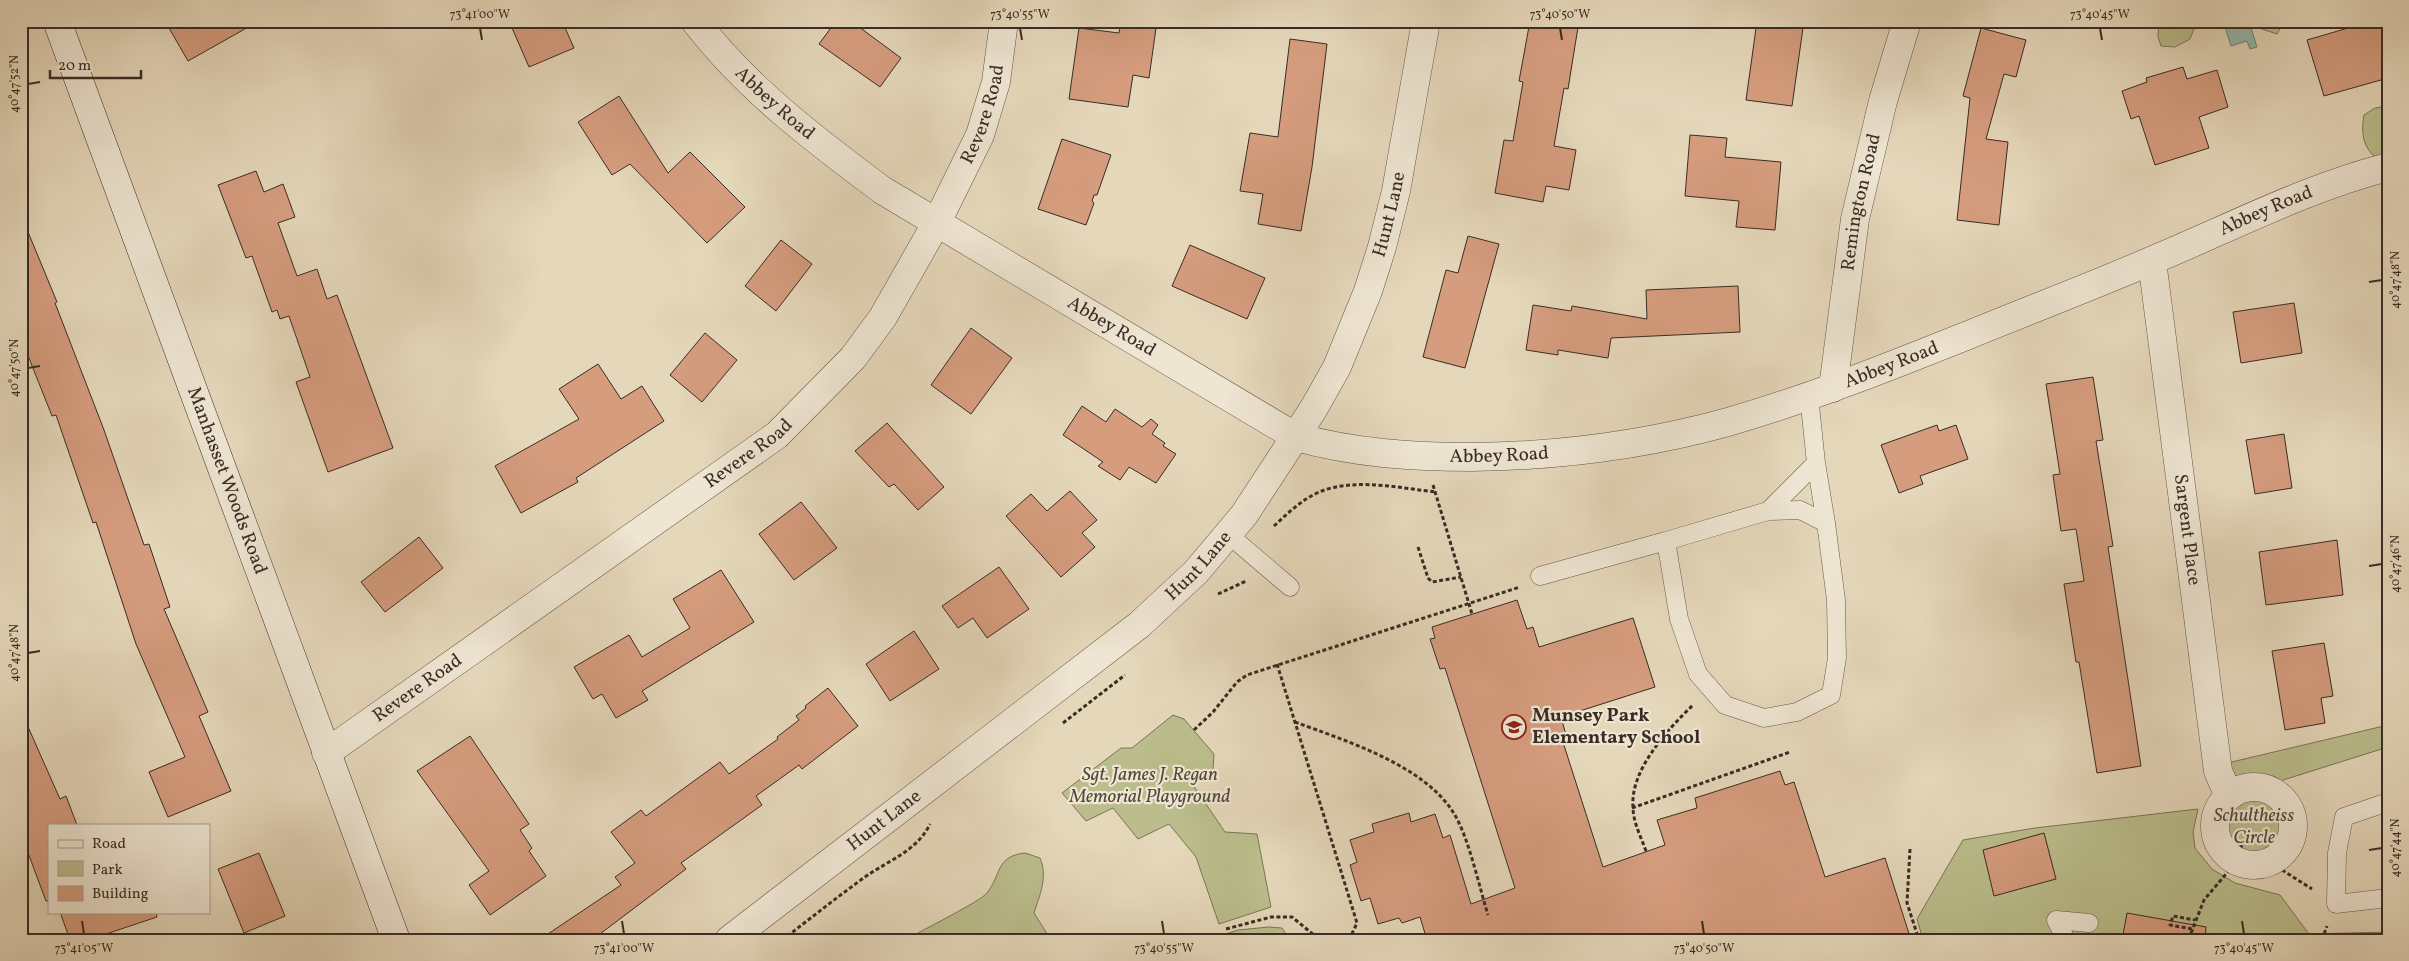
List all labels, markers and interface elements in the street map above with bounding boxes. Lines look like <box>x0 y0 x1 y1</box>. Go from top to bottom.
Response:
text: 73°41'00"W <box>450 7 510 23</box>
text: 73°40'55"W <box>990 7 1050 23</box>
text: 73°40'50"W <box>1530 7 1590 23</box>
text: 73°40'45"W <box>2070 7 2130 23</box>
scale bar <box>50 48 141 80</box>
text: 40°47'52"N <box>7 55 23 113</box>
text: 20 m <box>58 56 91 77</box>
street label: Abbey Road <box>729 61 820 146</box>
street label: Revere Road <box>955 63 1011 169</box>
street label: Remington Road <box>1835 131 1888 273</box>
street label: Hunt Lane <box>1367 170 1412 261</box>
street label: Abbey Road <box>2215 180 2317 242</box>
text: 40°47'48"N <box>2388 251 2404 309</box>
street label: Abbey Road <box>1062 290 1161 363</box>
street label: Abbey Road <box>1841 335 1943 395</box>
text: 40°47'50"N <box>7 339 23 397</box>
street label: Manhasset Woods Road <box>180 383 273 578</box>
street label: Revere Road <box>699 413 799 495</box>
street label: Abbey Road <box>1449 440 1550 470</box>
street label: Sargent Place <box>2167 472 2207 587</box>
street label: Hunt Lane <box>1160 526 1238 607</box>
text: 40°47'46"N <box>2388 535 2404 593</box>
text: 40°47'48"N <box>7 624 23 682</box>
street label: Revere Road <box>368 648 468 729</box>
place label: Munsey Park Elementary School <box>1532 703 1700 751</box>
school or university icon: Munsey Park Elementary School <box>1501 714 1527 740</box>
park label: Sgt. James J. Regan Memorial Playground <box>1069 762 1230 810</box>
street label: Hunt Lane <box>842 784 927 857</box>
park label: Schultheiss Circle <box>2214 803 2294 851</box>
text: 40°47'44"N <box>2388 818 2404 877</box>
legend <box>48 824 210 914</box>
text: Road <box>92 834 126 855</box>
text: Park <box>92 860 123 881</box>
text: Building <box>92 884 149 905</box>
text: 73°41'05"W <box>55 941 113 957</box>
text: 73°41'00"W <box>594 941 654 957</box>
text: 73°40'55"W <box>1134 941 1194 957</box>
text: 73°40'50"W <box>1674 941 1734 957</box>
text: 73°40'45"W <box>2214 941 2274 957</box>

